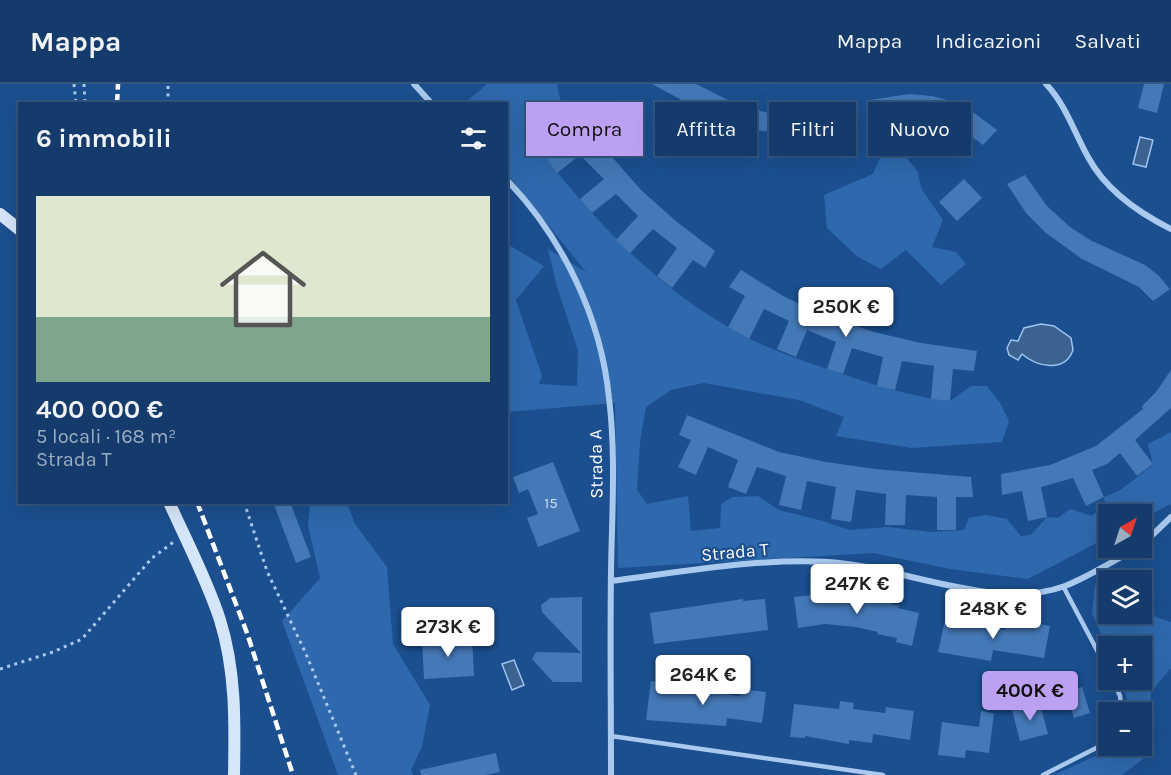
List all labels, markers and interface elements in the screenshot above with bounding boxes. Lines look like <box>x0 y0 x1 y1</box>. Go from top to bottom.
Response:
text: Mappa <box>30 25 121 58</box>
text: Mappa <box>837 29 902 53</box>
text: Indicazioni <box>935 29 1042 53</box>
text: Salvati <box>1075 29 1141 53</box>
chip: Compra <box>526 102 643 156</box>
chip: Affitta <box>655 102 757 156</box>
chip: Filtri <box>769 102 856 156</box>
chip: Nuovo <box>868 102 971 156</box>
icon: filters <box>457 122 490 155</box>
text: 6 immobili <box>36 123 172 154</box>
icon: home <box>209 235 317 343</box>
pin: 250K € <box>797 287 895 338</box>
text: 250K € <box>812 295 880 318</box>
text: 400 000 € <box>36 394 163 425</box>
text: 5 locali · 168 m² <box>36 425 176 448</box>
street label: Strada A <box>584 429 608 499</box>
text: Strada T <box>36 448 111 471</box>
house number: 15 <box>544 494 558 512</box>
north arrow <box>1098 504 1152 558</box>
map controls <box>1098 504 1152 756</box>
street label: Strada T <box>700 538 770 566</box>
pin: 247K € <box>808 564 906 615</box>
button: layers <box>1098 570 1152 624</box>
text: 247K € <box>825 572 889 595</box>
pin: 248K € <box>944 589 1042 640</box>
text: 248K € <box>959 597 1027 620</box>
pin: 273K € <box>399 607 497 658</box>
text: 273K € <box>415 615 481 638</box>
button: + <box>1098 636 1152 690</box>
pin: 264K € <box>654 655 752 706</box>
text: 264K € <box>670 663 736 686</box>
pin: 400K € <box>981 671 1079 722</box>
text: 400K € <box>996 679 1064 702</box>
button: − <box>1098 702 1152 756</box>

